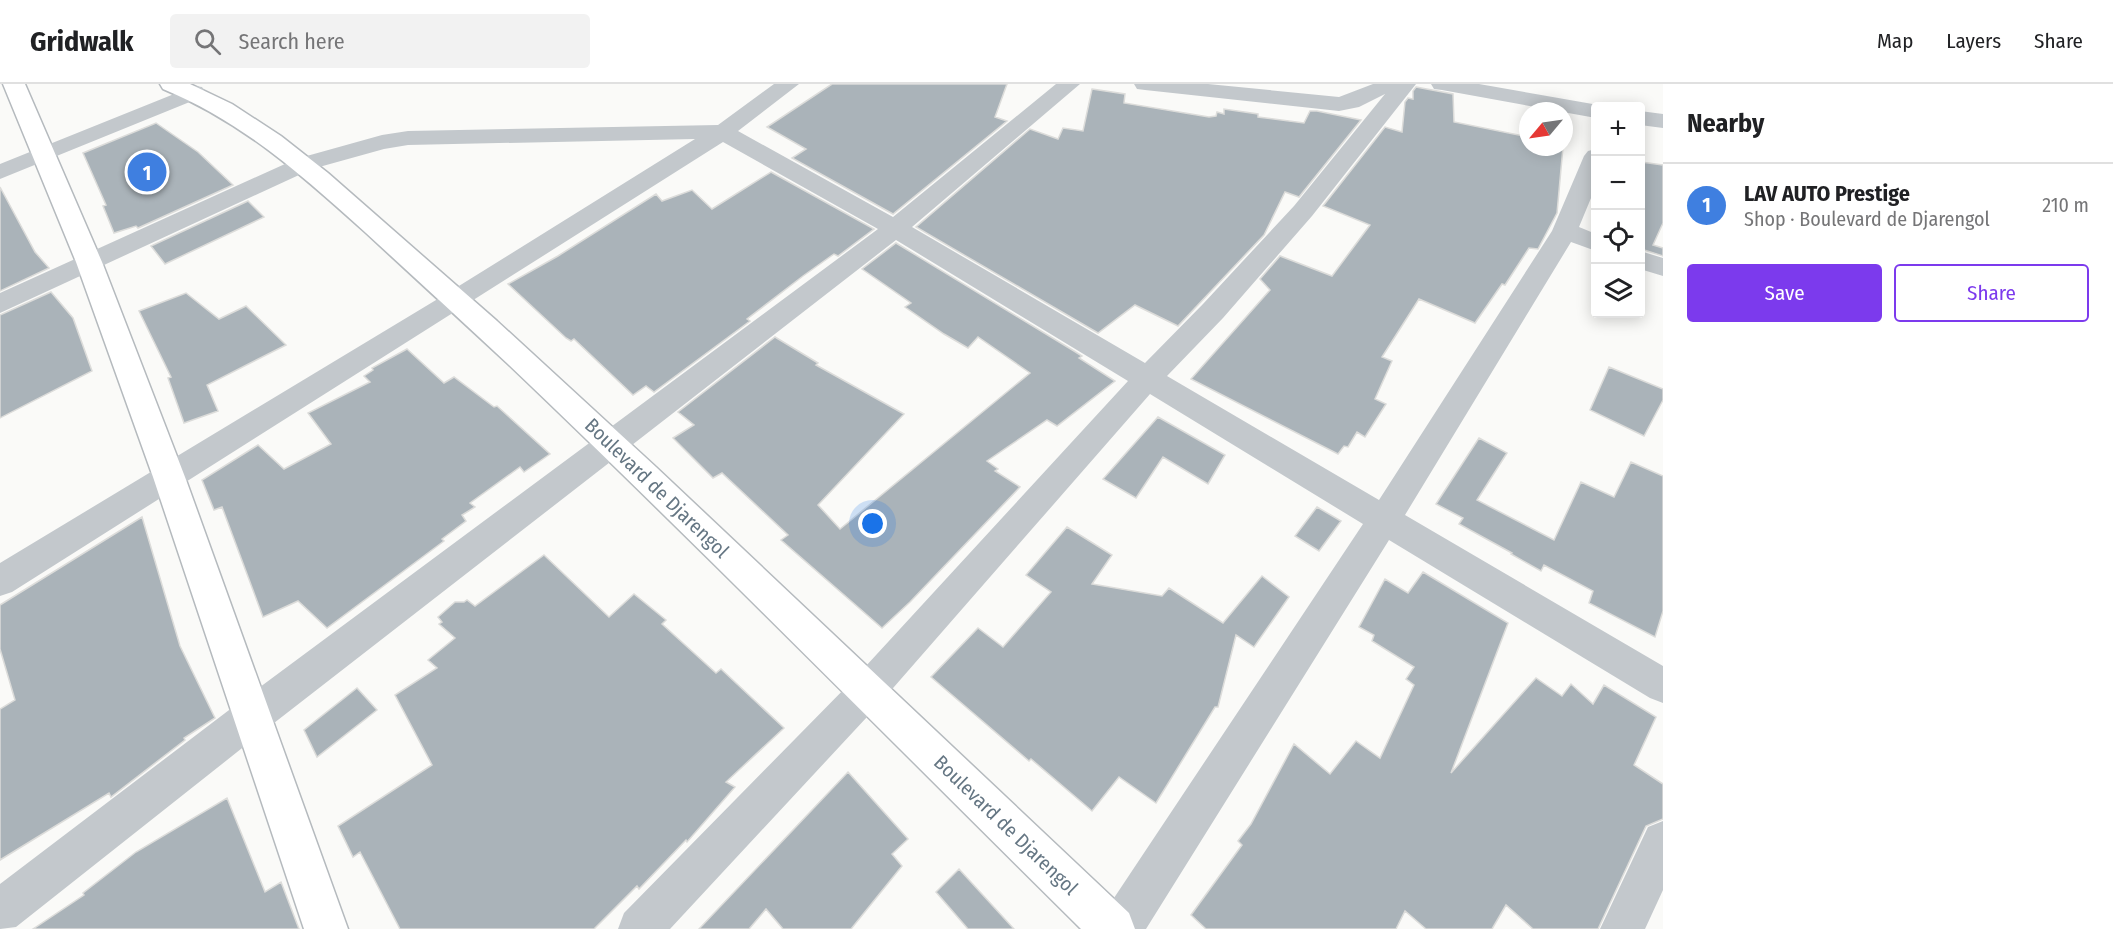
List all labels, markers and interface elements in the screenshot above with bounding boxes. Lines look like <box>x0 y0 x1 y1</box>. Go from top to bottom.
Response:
search box <box>170 14 590 68</box>
text: Gridwalk <box>30 25 134 58</box>
icon: search <box>191 25 224 58</box>
text: Search here <box>239 28 345 55</box>
text: Map <box>1877 28 1913 54</box>
text: Layers <box>1946 28 2001 54</box>
text: Share <box>2034 28 2083 54</box>
north arrow <box>1519 102 1573 156</box>
map controls <box>1591 102 1645 318</box>
button: + <box>1591 102 1645 156</box>
text: Nearby <box>1687 108 1764 139</box>
pin: 1 <box>128 150 166 194</box>
button: − <box>1591 156 1645 210</box>
text: LAV AUTO Prestige <box>1744 180 1910 207</box>
text: 1 <box>1702 193 1711 217</box>
text: 210 m <box>2042 193 2089 217</box>
text: Shop · Boulevard de Djarengol <box>1744 207 1990 231</box>
button: locate <box>1591 210 1645 264</box>
button: layers <box>1591 264 1645 318</box>
button: Save <box>1687 264 1882 322</box>
button: Share <box>1894 264 2089 322</box>
street label: Boulevard de Djarengol <box>580 413 734 563</box>
your location <box>858 509 887 538</box>
street label: Boulevard de Djarengol <box>929 750 1083 900</box>

